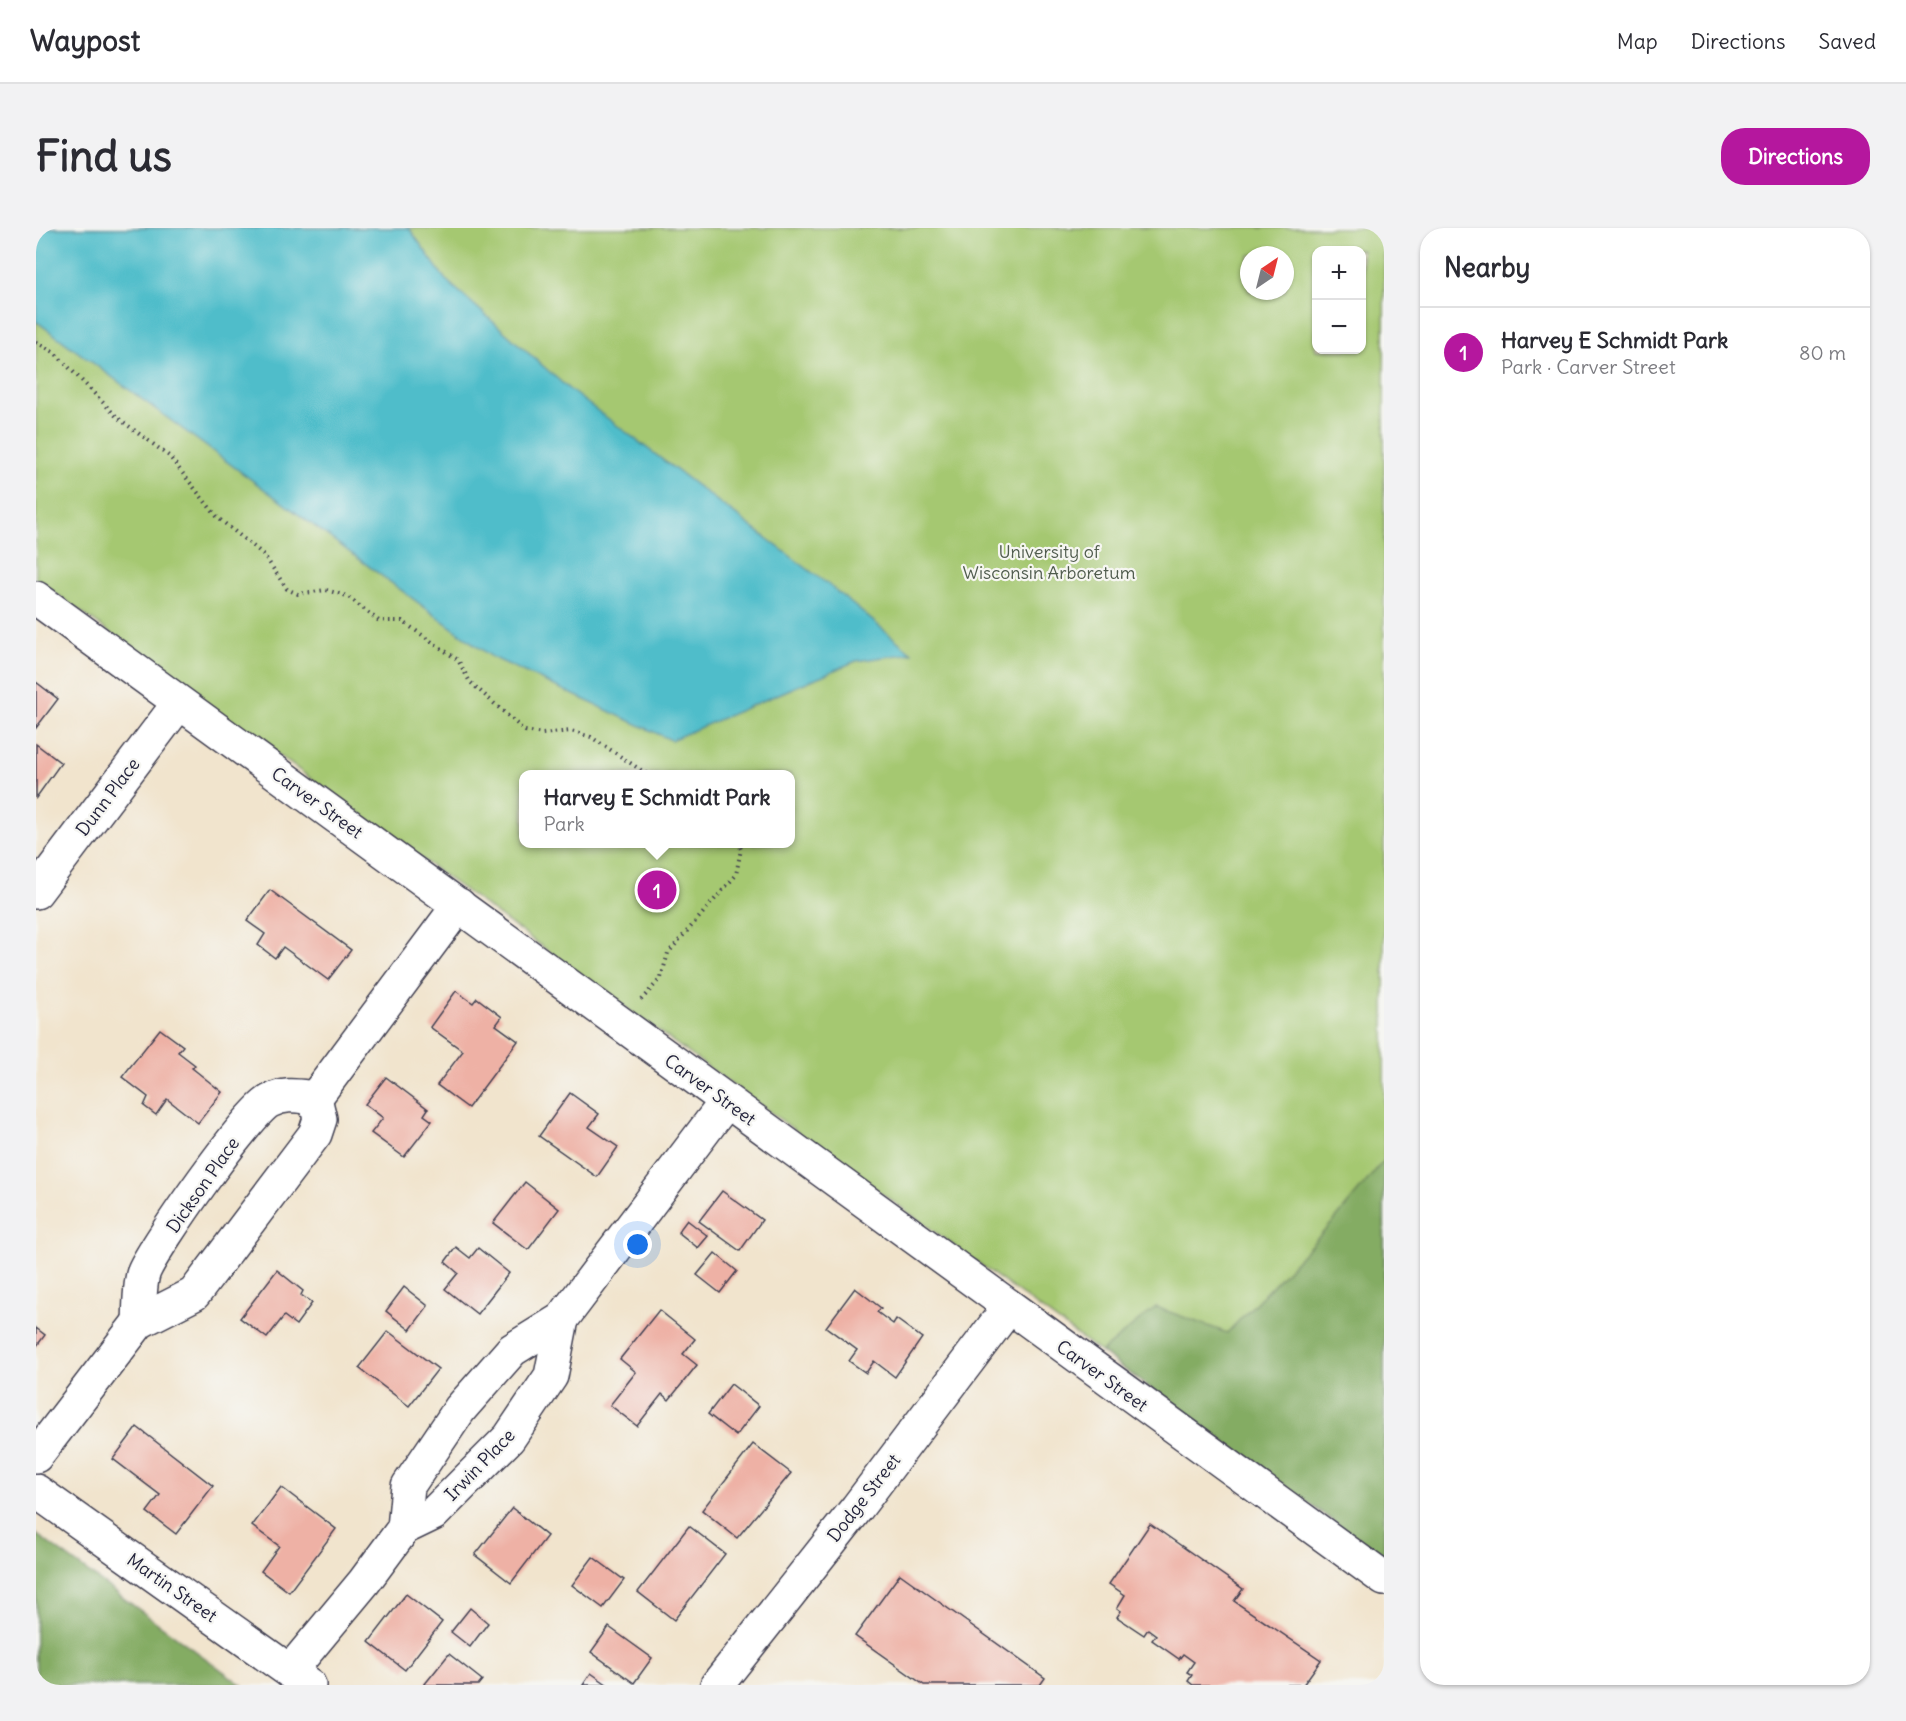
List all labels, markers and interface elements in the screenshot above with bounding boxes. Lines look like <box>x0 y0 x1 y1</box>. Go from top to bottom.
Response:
text: Waypost <box>30 23 140 59</box>
text: Map <box>1617 28 1658 55</box>
text: Directions <box>1691 28 1785 55</box>
text: Saved <box>1818 28 1876 55</box>
button: Directions <box>1721 128 1870 185</box>
text: Find us <box>36 130 172 182</box>
north arrow <box>1240 246 1294 300</box>
map controls <box>1312 246 1366 354</box>
button: + <box>1312 246 1366 300</box>
text: Nearby <box>1444 251 1530 284</box>
button: − <box>1312 300 1366 354</box>
text: Harvey E Schmidt Park <box>1501 326 1728 354</box>
text: 1 <box>1460 340 1467 365</box>
text: 80 m <box>1799 340 1846 365</box>
text: Park · Carver Street <box>1501 354 1676 379</box>
park label: University of Wisconsin Arboretum <box>963 540 1136 584</box>
street label: Dunn Place <box>71 753 144 840</box>
street label: Carver Street <box>267 762 368 843</box>
popup <box>519 770 795 848</box>
text: Harvey E Schmidt Park <box>543 783 771 811</box>
text: Park <box>543 811 585 836</box>
pin: 1 <box>638 868 676 912</box>
street label: Carver Street <box>660 1049 761 1130</box>
street label: Dickson Place <box>161 1132 244 1237</box>
your location <box>623 1230 652 1259</box>
street label: Carver Street <box>1052 1335 1153 1416</box>
street label: Irwin Place <box>440 1424 520 1506</box>
street label: Dodge Street <box>822 1449 905 1546</box>
street label: Martin Street <box>123 1548 222 1627</box>

